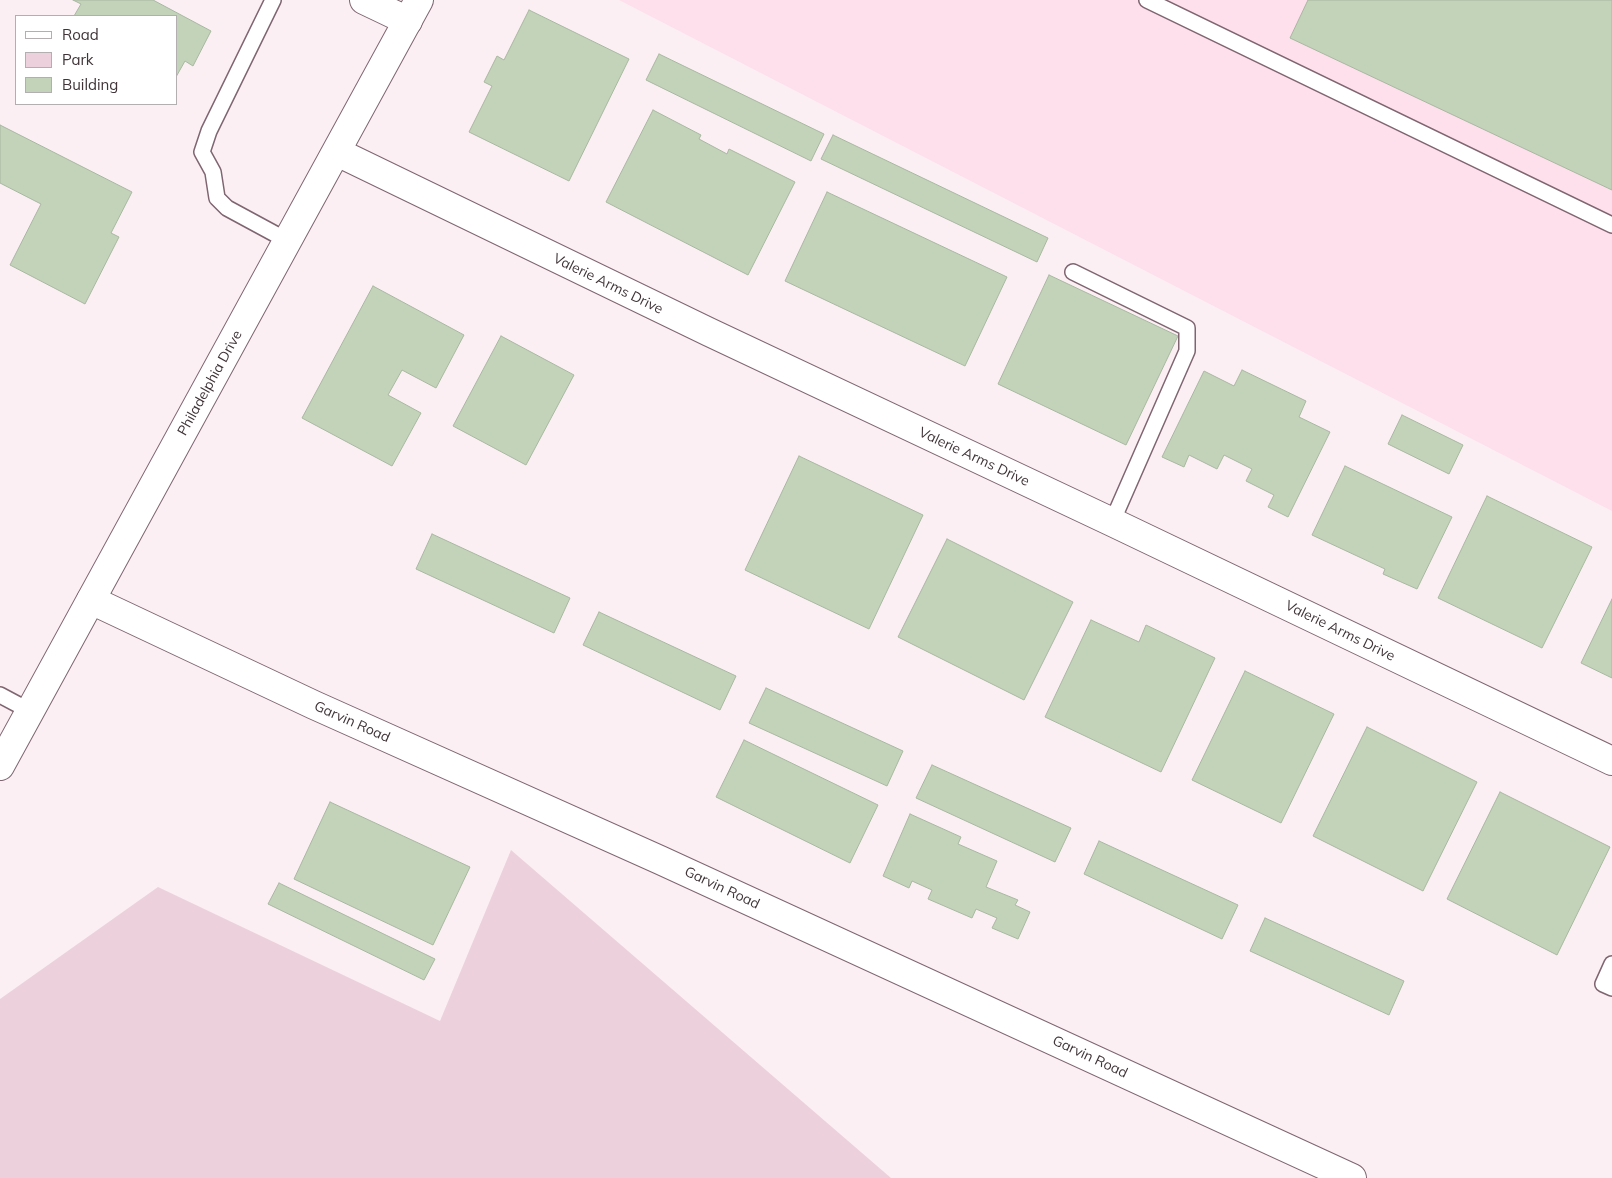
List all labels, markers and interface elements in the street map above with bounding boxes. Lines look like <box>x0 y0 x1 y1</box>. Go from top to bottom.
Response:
legend <box>15 15 178 105</box>
text: Road <box>62 25 99 44</box>
text: Park <box>62 50 94 69</box>
text: Building <box>62 75 118 94</box>
street label: Valerie Arms Drive <box>550 250 666 318</box>
street label: Philadelphia Drive <box>174 328 246 438</box>
street label: Valerie Arms Drive <box>916 424 1032 490</box>
street label: Valerie Arms Drive <box>1282 597 1398 665</box>
street label: Garvin Road <box>312 698 392 746</box>
street label: Garvin Road <box>682 863 762 913</box>
street label: Garvin Road <box>1050 1032 1130 1082</box>

